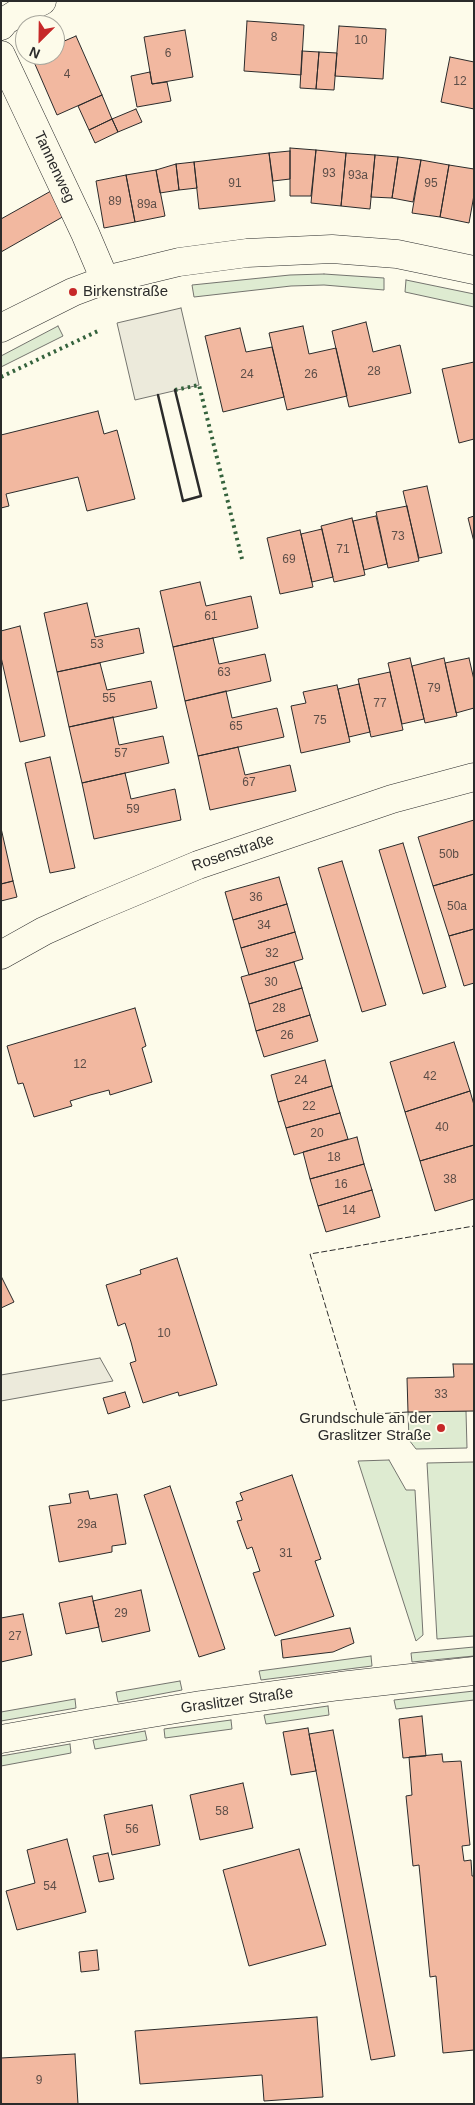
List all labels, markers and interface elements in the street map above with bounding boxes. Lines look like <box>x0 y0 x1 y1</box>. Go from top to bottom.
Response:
north arrow <box>15 15 65 65</box>
house number: 8 <box>271 31 277 45</box>
house number: 10 <box>354 34 368 48</box>
text: N <box>27 44 42 62</box>
house number: 6 <box>165 47 171 61</box>
house number: 4 <box>64 68 70 82</box>
house number: 12 <box>453 75 467 89</box>
street label: Tannenweg <box>30 128 78 206</box>
house number: 93 <box>322 167 336 181</box>
house number: 93a <box>348 169 368 183</box>
house number: 91 <box>228 177 242 191</box>
house number: 95 <box>424 177 438 191</box>
house number: 89 <box>108 195 122 209</box>
house number: 89a <box>137 198 157 212</box>
place label: Birkenstraße <box>83 283 168 301</box>
marker: Birkenstraße <box>67 286 79 298</box>
house number: 28 <box>367 365 381 379</box>
house number: 24 <box>240 368 254 382</box>
house number: 26 <box>304 368 318 382</box>
house number: 73 <box>391 530 405 544</box>
house number: 71 <box>336 543 350 557</box>
house number: 69 <box>282 553 296 567</box>
house number: 61 <box>204 610 218 624</box>
house number: 53 <box>90 638 104 652</box>
house number: 63 <box>217 666 231 680</box>
house number: 79 <box>427 682 441 696</box>
house number: 55 <box>102 692 116 706</box>
house number: 77 <box>373 697 387 711</box>
house number: 75 <box>313 714 327 728</box>
house number: 65 <box>229 720 243 734</box>
house number: 57 <box>114 747 128 761</box>
house number: 67 <box>242 776 256 790</box>
house number: 59 <box>126 803 140 817</box>
street label: Rosenstraße <box>189 831 277 875</box>
house number: 50b <box>439 848 459 862</box>
house number: 36 <box>249 891 263 905</box>
house number: 50a <box>447 900 467 914</box>
house number: 34 <box>257 919 271 933</box>
house number: 32 <box>265 947 279 961</box>
house number: 30 <box>264 976 278 990</box>
house number: 28 <box>272 1002 286 1016</box>
house number: 26 <box>280 1029 294 1043</box>
house number: 12 <box>73 1058 87 1072</box>
house number: 42 <box>423 1070 437 1084</box>
house number: 24 <box>294 1074 308 1088</box>
house number: 22 <box>302 1100 316 1114</box>
house number: 40 <box>435 1121 449 1135</box>
house number: 20 <box>310 1127 324 1141</box>
house number: 18 <box>327 1151 341 1165</box>
house number: 38 <box>443 1173 457 1187</box>
house number: 16 <box>334 1178 348 1192</box>
house number: 14 <box>342 1204 356 1218</box>
house number: 10 <box>157 1327 171 1341</box>
house number: 33 <box>434 1388 448 1402</box>
place label: Grundschule an der Graslitzer Straße <box>299 1410 431 1445</box>
marker: Grundschule an der Graslitzer Straße <box>435 1422 447 1434</box>
house number: 29a <box>77 1518 97 1532</box>
house number: 31 <box>279 1547 293 1561</box>
house number: 29 <box>114 1607 128 1621</box>
house number: 27 <box>8 1630 22 1644</box>
street label: Graslitzer Straße <box>180 1684 294 1718</box>
house number: 58 <box>215 1805 229 1819</box>
house number: 56 <box>125 1823 139 1837</box>
house number: 54 <box>43 1880 57 1894</box>
house number: 9 <box>36 2074 42 2088</box>

